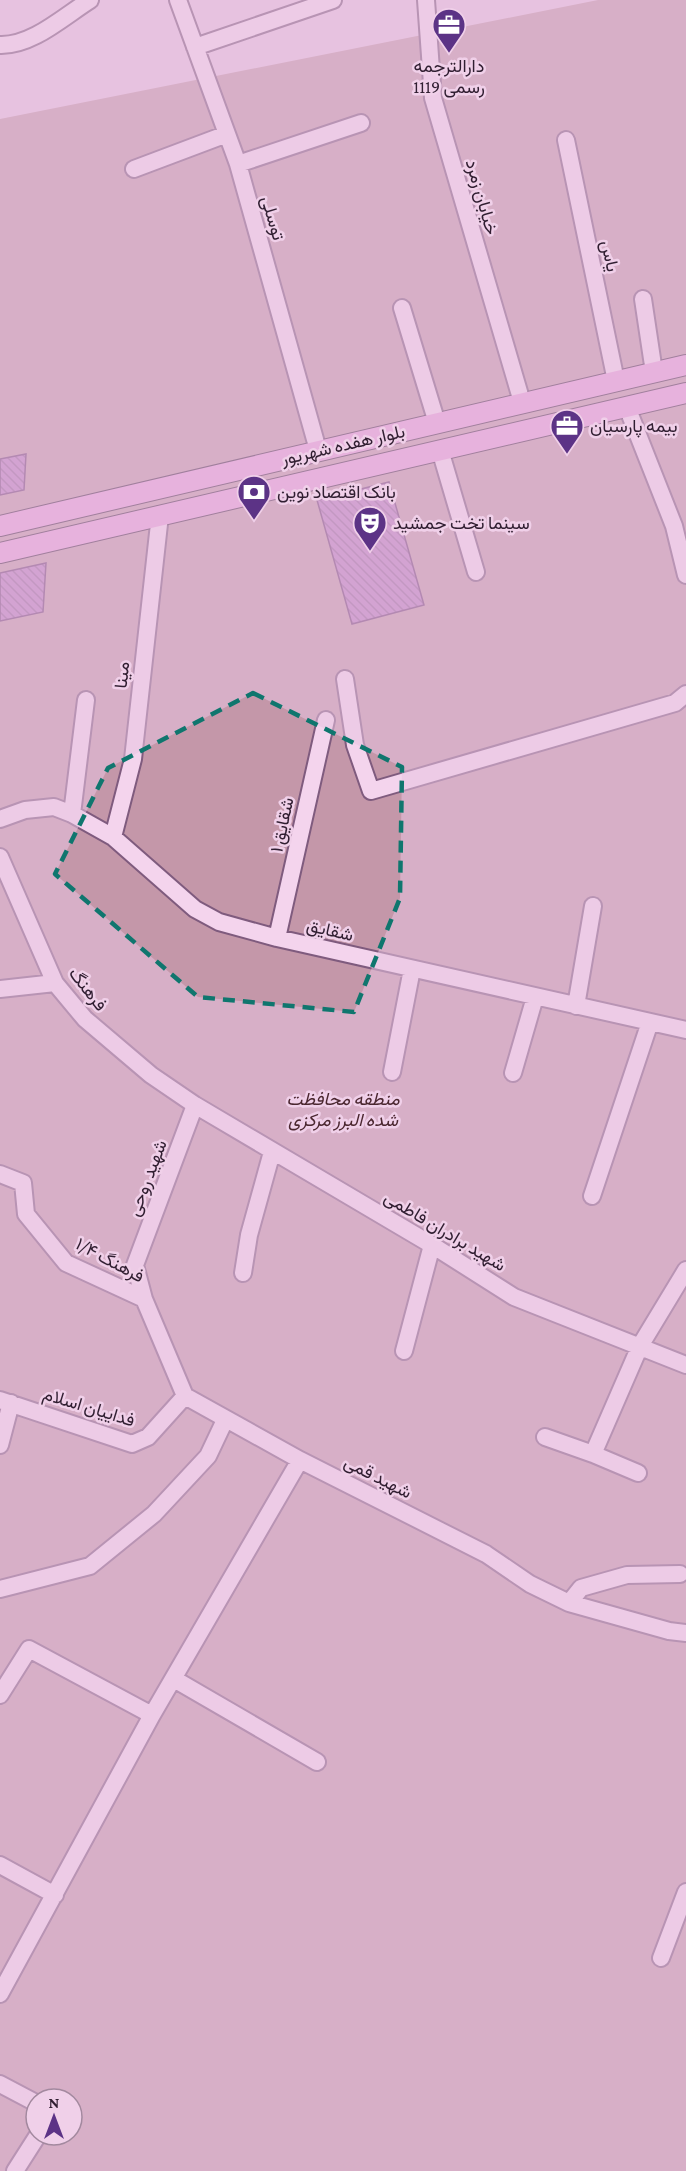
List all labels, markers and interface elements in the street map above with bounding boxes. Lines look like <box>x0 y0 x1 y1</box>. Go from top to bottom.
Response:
office icon: دارالترجمه رسمی 1119 <box>431 7 467 54</box>
place label: دارالترجمه رسمی 1119 <box>413 56 485 98</box>
street label: خیابان زمرد <box>461 157 502 237</box>
street label: توسلی <box>256 194 289 243</box>
street label: یاس <box>596 238 623 274</box>
office icon: بیمه پارسیان <box>549 408 585 455</box>
place label: بیمه پارسیان <box>590 416 678 438</box>
street label: بلوار هفده شهریور <box>278 421 407 470</box>
bank icon: بانک اقتصاد نوین <box>236 474 272 521</box>
place label: بانک اقتصاد نوین <box>277 482 396 503</box>
theatre icon: سینما تخت جمشید <box>352 505 388 552</box>
place label: سینما تخت جمشید <box>393 513 530 533</box>
street label: مینا <box>111 661 133 689</box>
street label: شقایق ۱ <box>266 796 299 855</box>
street label: شقایق <box>304 915 355 946</box>
street label: فرهنگ <box>64 963 111 1015</box>
park label: منطقه محافظت شده البرز مرکزی <box>286 1089 400 1131</box>
street label: شهید روحی <box>123 1137 172 1219</box>
street label: شهید برادران فاطمی <box>380 1187 509 1276</box>
street label: فرهنگ ۱/۴ <box>72 1234 148 1287</box>
street label: فداییان اسلام <box>40 1384 137 1432</box>
street label: شهید قمی <box>340 1451 415 1503</box>
north arrow <box>24 2087 84 2147</box>
text: N <box>49 2094 60 2111</box>

